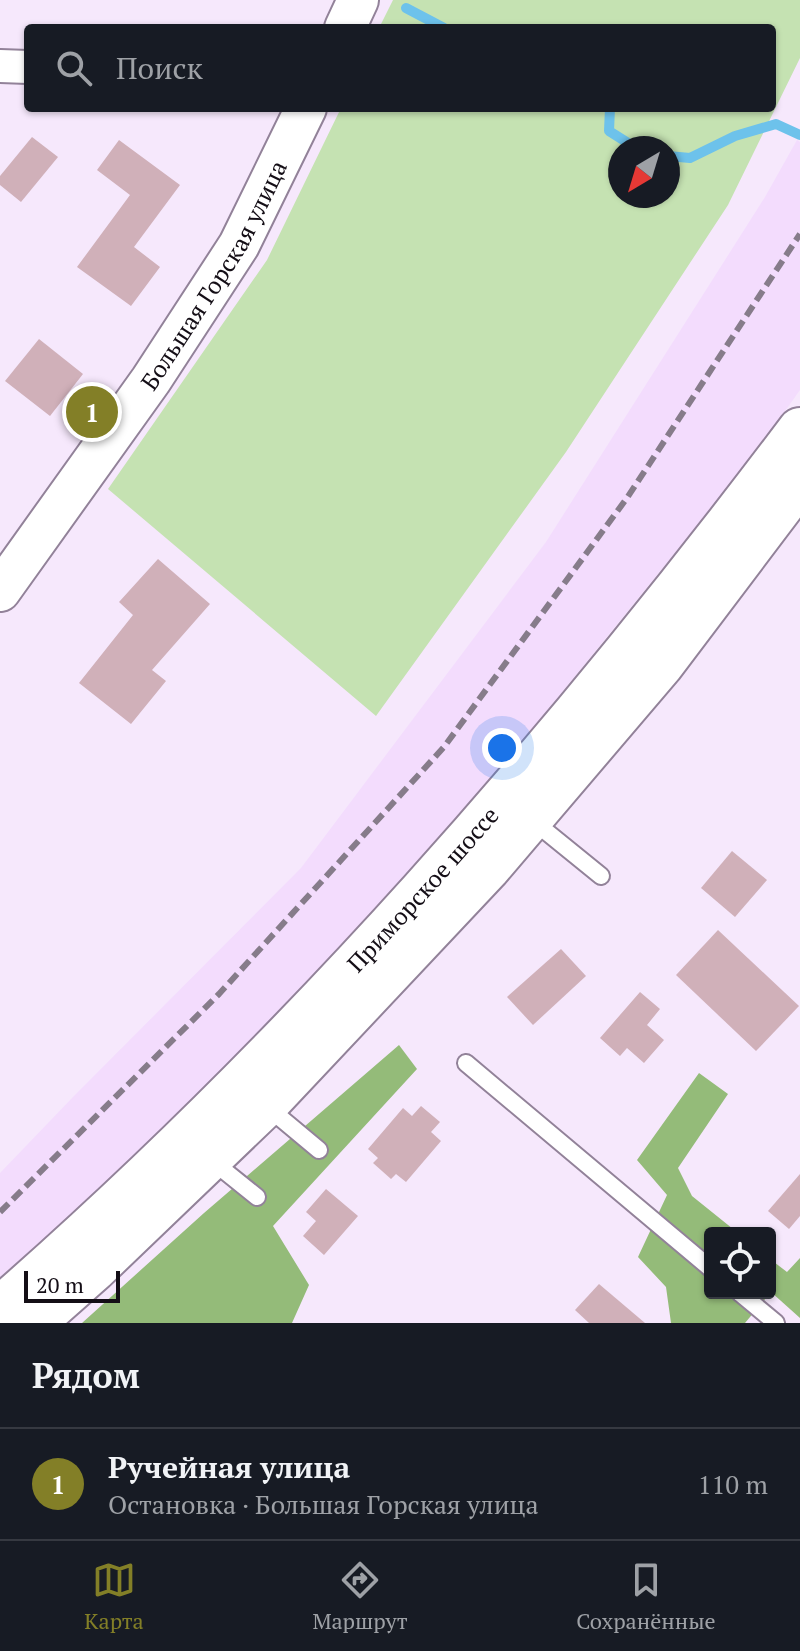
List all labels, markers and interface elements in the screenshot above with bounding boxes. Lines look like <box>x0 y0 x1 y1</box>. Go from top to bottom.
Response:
search box <box>24 24 776 112</box>
icon: search <box>52 46 96 90</box>
text: Поиск <box>116 48 203 88</box>
north arrow <box>608 136 680 208</box>
street label: Большая Горская улица <box>133 155 294 396</box>
pin: 1 <box>66 382 118 442</box>
your location <box>482 728 522 768</box>
street label: Приморское шоссе <box>340 800 505 979</box>
map controls <box>704 1227 776 1299</box>
button: locate <box>704 1227 776 1299</box>
scale bar <box>24 1267 120 1303</box>
text: 20 m <box>36 1270 84 1299</box>
text: Рядом <box>32 1353 140 1398</box>
text: Ручейная улица <box>108 1447 350 1487</box>
text: 1 <box>51 1467 65 1501</box>
text: 110 m <box>698 1467 768 1501</box>
text: Остановка · Большая Горская улица <box>108 1487 539 1521</box>
tab: Карта <box>84 1558 144 1635</box>
tab: Маршрут <box>312 1558 408 1635</box>
tab: Сохранённые <box>576 1558 716 1635</box>

